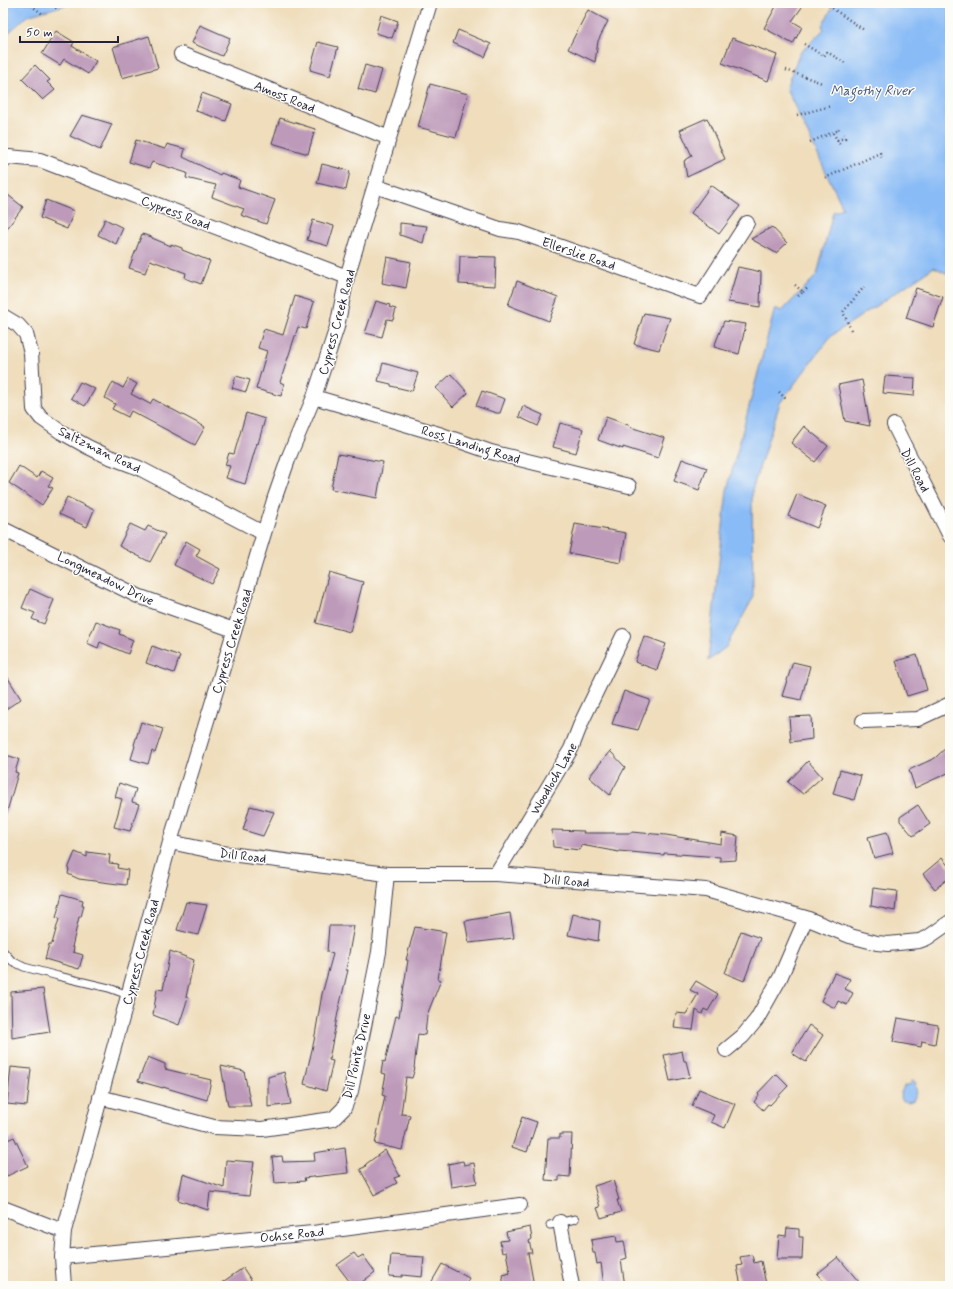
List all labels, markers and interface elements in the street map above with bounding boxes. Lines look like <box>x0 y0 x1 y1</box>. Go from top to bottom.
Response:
scale bar <box>20 18 118 44</box>
text: 50 m <box>26 25 53 41</box>
street label: Amoss Road <box>251 77 318 117</box>
water label: Magothy River <box>831 82 916 102</box>
street label: Cypress Road <box>138 192 213 234</box>
street label: Ellerslie Road <box>539 234 618 275</box>
street label: Cypress Creek Road <box>315 268 360 377</box>
street label: Ross Landing Road <box>419 422 522 470</box>
street label: Saltzman Road <box>55 423 143 478</box>
street label: Dill Road <box>896 446 933 496</box>
street label: Longmeadow Drive <box>54 549 157 611</box>
street label: Cypress Creek Road <box>208 587 256 696</box>
street label: Woodloch Lane <box>527 739 582 818</box>
street label: Dill Road <box>218 845 267 868</box>
street label: Dill Road <box>542 871 590 892</box>
street label: Cypress Creek Road <box>119 898 164 1007</box>
street label: Dill Pointe Drive <box>339 1012 376 1101</box>
street label: Ochse Road <box>259 1224 325 1247</box>

